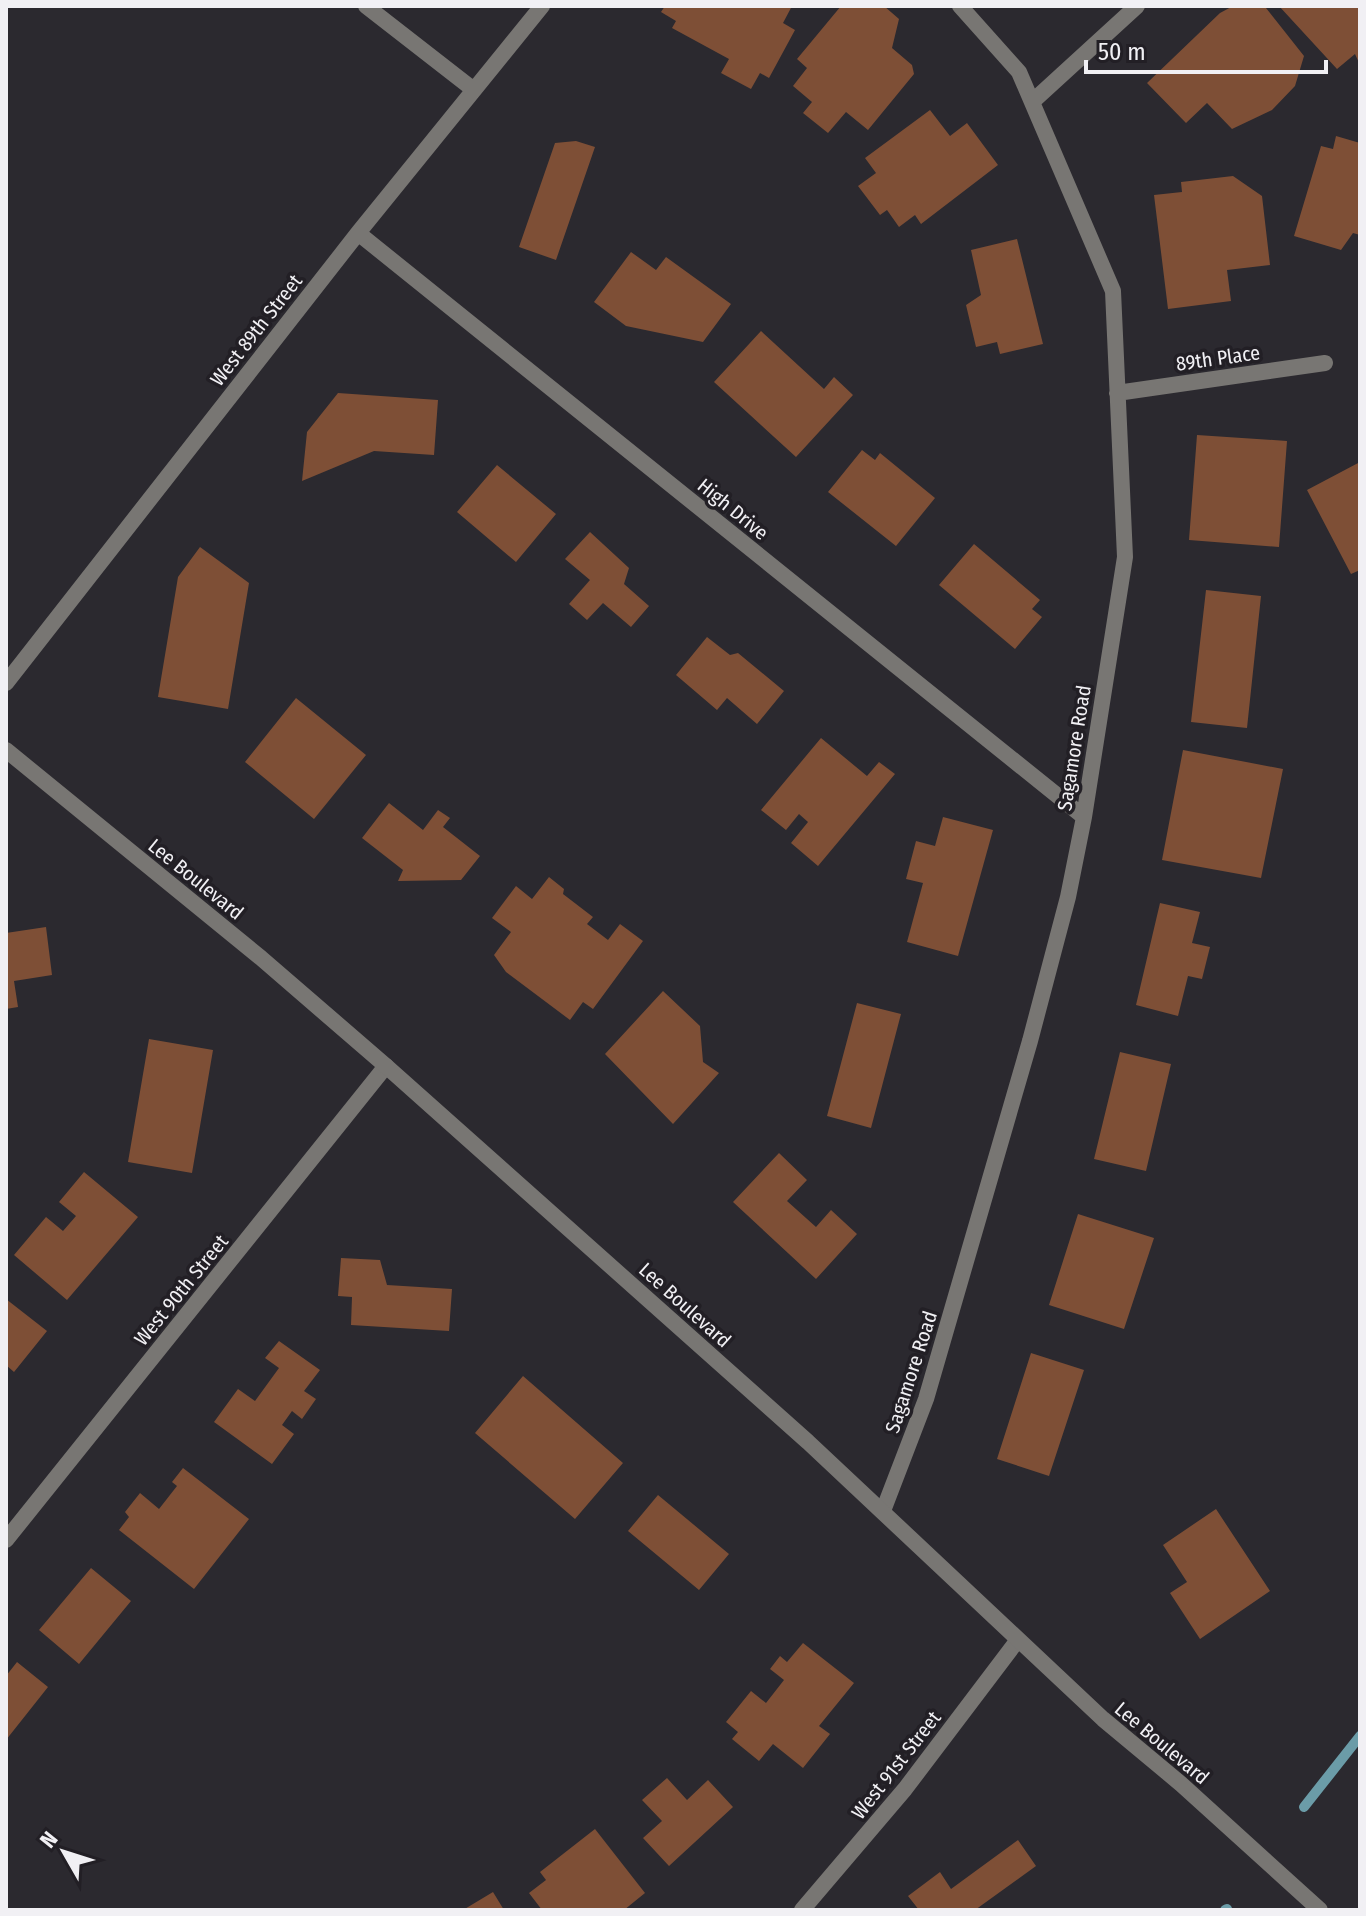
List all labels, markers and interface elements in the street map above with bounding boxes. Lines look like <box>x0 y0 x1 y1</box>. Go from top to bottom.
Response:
scale bar <box>1086 24 1326 74</box>
text: 50 m <box>1098 38 1146 66</box>
street label: West 89th Street <box>205 269 307 391</box>
street label: 89th Place <box>1174 340 1262 376</box>
street label: High Drive <box>693 473 773 545</box>
street label: Sagamore Road <box>1052 684 1096 812</box>
street label: Lee Boulevard <box>144 833 248 925</box>
street label: West 90th Street <box>129 1229 233 1350</box>
street label: Lee Boulevard <box>634 1257 736 1353</box>
street label: Sagamore Road <box>880 1308 942 1436</box>
street label: Lee Boulevard <box>1110 1697 1214 1789</box>
street label: West 91st Street <box>846 1706 946 1824</box>
north arrow <box>24 1812 104 1892</box>
text: N <box>34 1826 63 1853</box>

